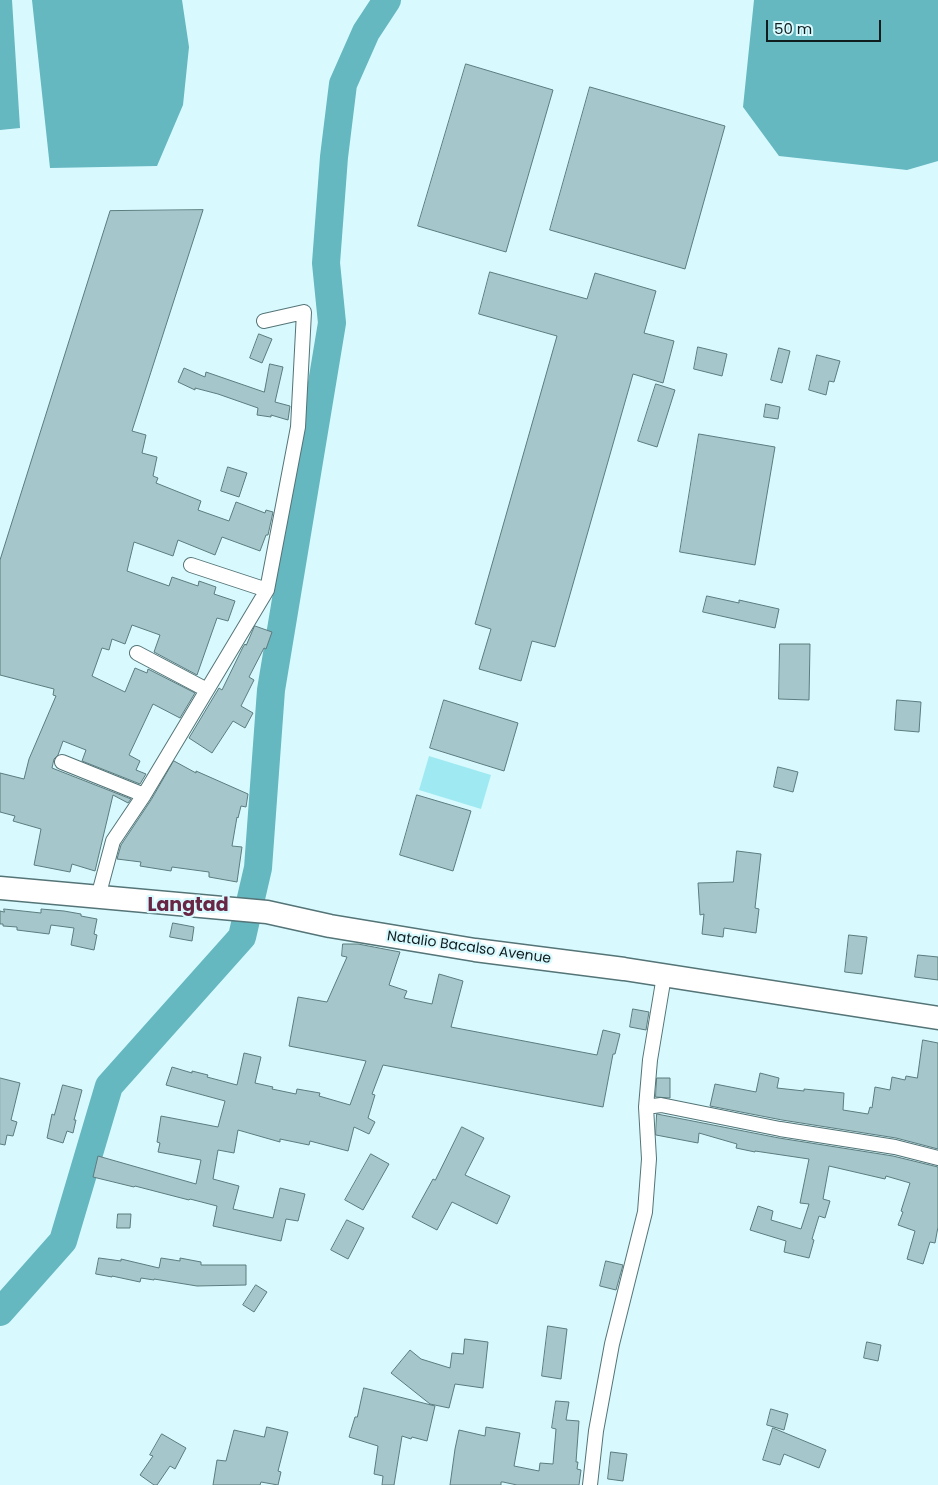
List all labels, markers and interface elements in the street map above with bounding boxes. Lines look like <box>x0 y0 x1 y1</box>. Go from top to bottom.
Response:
scale bar <box>768 10 883 42</box>
text: 50 m <box>774 18 812 39</box>
district label: Langtad <box>147 895 229 917</box>
street label: Natalio Bacalso Avenue <box>386 928 552 968</box>

